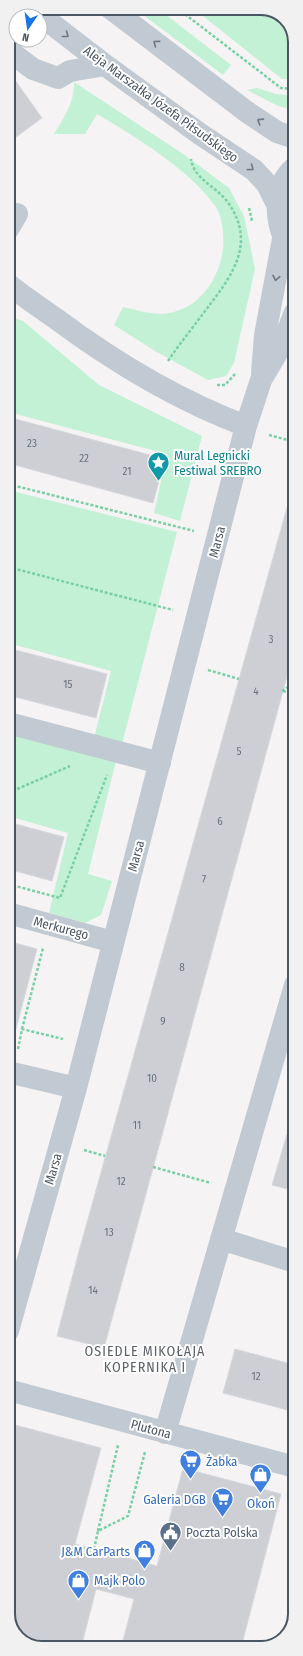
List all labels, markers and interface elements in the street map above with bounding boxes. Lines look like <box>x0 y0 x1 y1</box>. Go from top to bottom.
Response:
north arrow <box>8 8 48 48</box>
text: N <box>21 30 31 44</box>
one-way arrow <box>61 30 68 37</box>
one-way arrow <box>153 41 160 48</box>
street label: Aleja Marszałka Józefa Piłsudskiego <box>81 43 241 165</box>
one-way arrow <box>257 118 264 125</box>
one-way arrow <box>246 164 253 171</box>
one-way arrow <box>272 274 281 281</box>
house number: 23 <box>27 437 37 450</box>
place label: Mural Legnicki Festiwal SREBRO <box>174 448 262 478</box>
place icon: Mural Legnicki Festiwal SREBRO <box>145 449 171 482</box>
house number: 22 <box>79 452 89 465</box>
house number: 21 <box>123 465 131 478</box>
street label: Marsa <box>206 525 228 559</box>
house number: 3 <box>269 633 274 646</box>
house number: 15 <box>63 678 73 691</box>
house number: 4 <box>253 685 259 698</box>
house number: 5 <box>236 745 242 758</box>
house number: 6 <box>217 815 223 828</box>
street label: Marsa <box>125 839 147 873</box>
house number: 7 <box>202 873 207 886</box>
street label: Merkurego <box>32 913 90 943</box>
house number: 8 <box>179 961 185 974</box>
house number: 9 <box>160 1015 166 1028</box>
house number: 10 <box>147 1072 157 1085</box>
house number: 11 <box>133 1119 141 1132</box>
street label: Marsa <box>41 1152 65 1186</box>
house number: 12 <box>116 1175 126 1188</box>
house number: 13 <box>104 1226 114 1239</box>
house number: 14 <box>88 1284 98 1297</box>
district label: OSIEDLE MIKOŁAJA KOPERNIKA I <box>85 1343 205 1376</box>
house number: 12 <box>251 1370 261 1383</box>
street label: Plutona <box>129 1416 173 1442</box>
supermarket icon: Żabka <box>178 1448 204 1481</box>
place label: Żabka <box>206 1454 237 1469</box>
shop icon: Okoń <box>248 1462 274 1495</box>
supermarket icon: Galeria DGB <box>209 1486 235 1519</box>
place label: Galeria DGB <box>143 1492 206 1507</box>
place label: Okoń <box>247 1496 275 1511</box>
public building icon: Poczta Polska <box>157 1519 183 1552</box>
place label: Poczta Polska <box>186 1525 258 1540</box>
shop icon: J&M CarParts <box>132 1538 158 1571</box>
place label: J&M CarParts <box>61 1544 130 1559</box>
shop icon: Majk Polo <box>65 1567 91 1600</box>
place label: Majk Polo <box>94 1573 145 1588</box>

